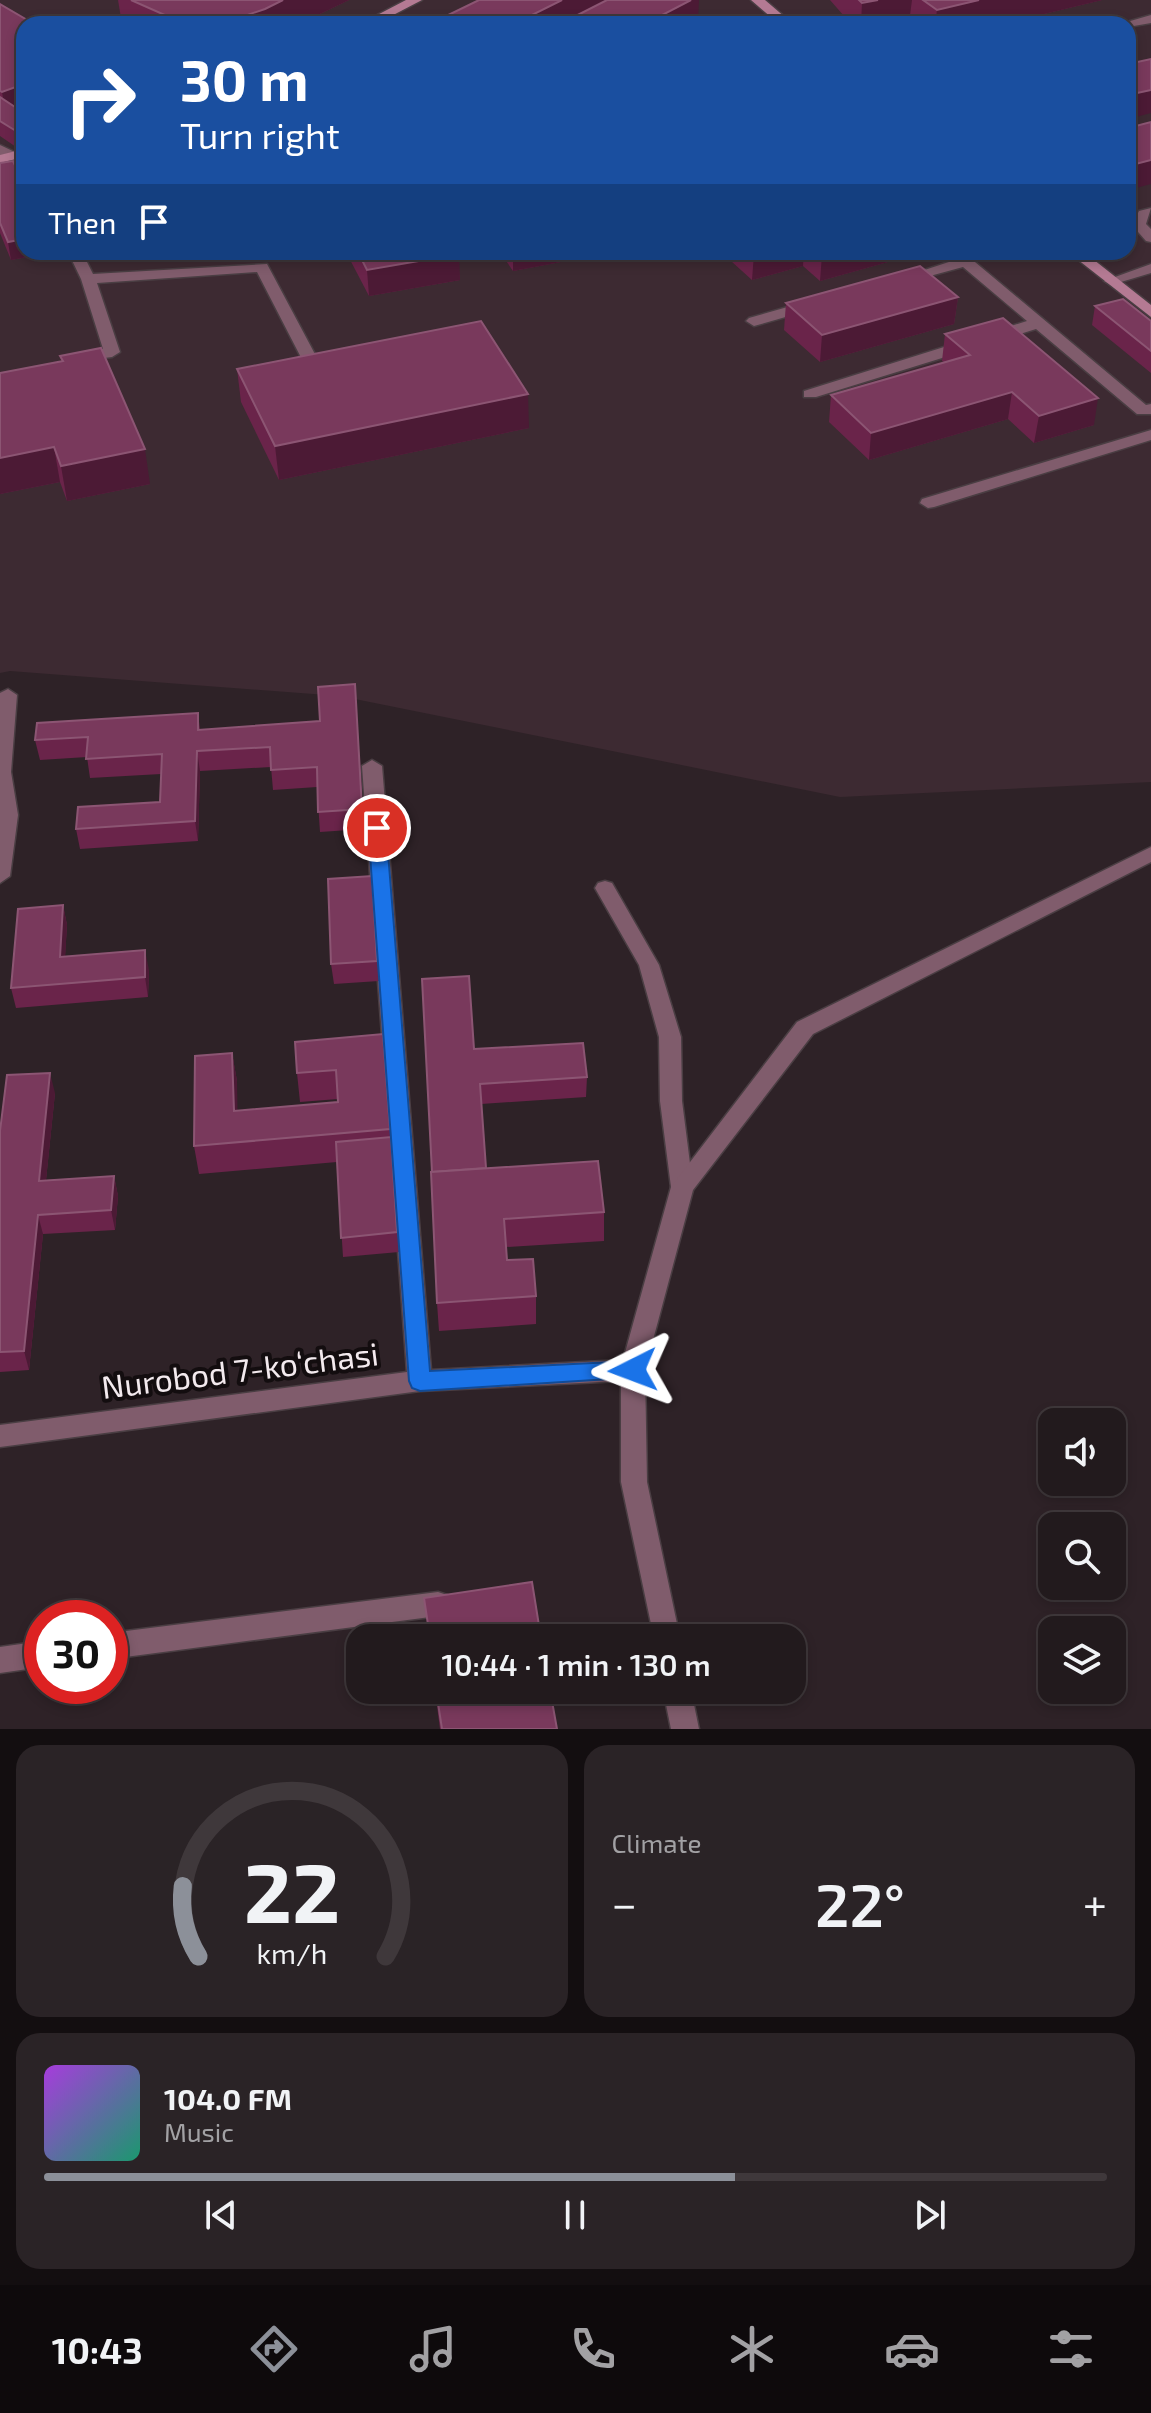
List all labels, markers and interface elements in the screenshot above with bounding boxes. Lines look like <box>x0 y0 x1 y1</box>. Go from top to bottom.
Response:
text: 30 m <box>180 45 309 112</box>
icon: right <box>48 48 152 152</box>
text: Turn right <box>180 113 340 156</box>
icon: arrive <box>132 200 176 244</box>
text: Then <box>48 204 116 240</box>
pin <box>343 794 411 862</box>
icon: arrive <box>355 806 399 850</box>
position arrow <box>591 1328 675 1412</box>
street label: Nurobod 7-ko‘chasi <box>99 1333 380 1405</box>
map controls <box>1038 1408 1126 1704</box>
button: sound <box>1038 1408 1126 1496</box>
button: search <box>1038 1512 1126 1600</box>
speed limit sign: 30 <box>24 1600 128 1704</box>
button: layers <box>1038 1616 1126 1704</box>
text: 10:44 · 1 min · 130 m <box>441 1646 711 1682</box>
text: Climate <box>612 1827 701 1858</box>
text: 22 <box>243 1840 340 1940</box>
text: 22° <box>815 1867 905 1939</box>
text: − <box>612 1876 637 1929</box>
text: + <box>1083 1876 1107 1929</box>
text: km/h <box>256 1935 327 1970</box>
text: 104.0 FM <box>164 2080 292 2116</box>
text: Music <box>164 2116 234 2147</box>
icon: previous <box>199 2193 243 2237</box>
icon: pause <box>553 2193 597 2237</box>
icon: next <box>908 2193 952 2237</box>
icon: directions <box>246 2321 302 2377</box>
icon: music <box>405 2321 461 2377</box>
icon: phone <box>565 2321 621 2377</box>
icon: climate <box>724 2321 780 2377</box>
icon: car <box>884 2321 940 2377</box>
icon: filters <box>1043 2321 1099 2377</box>
text: 10:43 <box>52 2328 143 2371</box>

